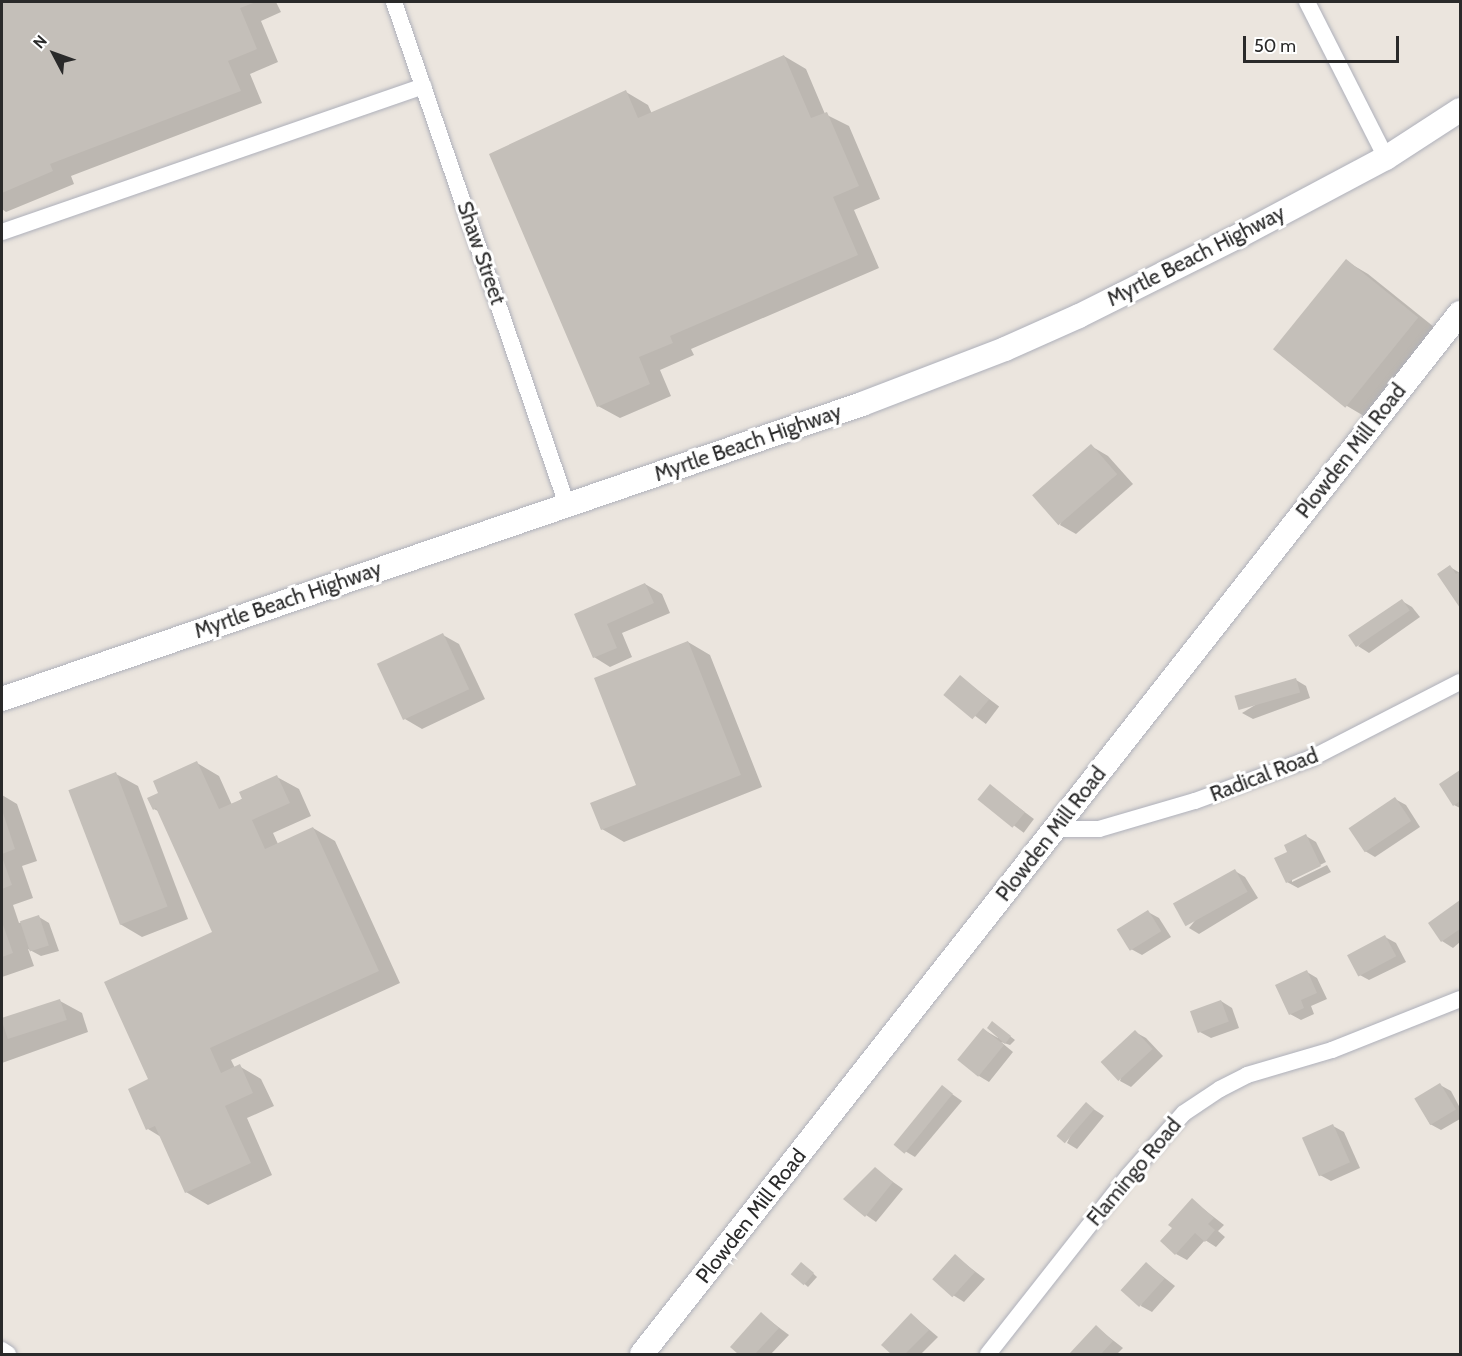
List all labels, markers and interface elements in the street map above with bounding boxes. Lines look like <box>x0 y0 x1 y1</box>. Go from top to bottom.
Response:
north arrow <box>24 24 84 84</box>
scale bar <box>1246 24 1402 62</box>
text: N <box>29 31 51 52</box>
text: 50 m <box>1254 35 1296 57</box>
street label: Shaw Street <box>452 198 510 308</box>
street label: Myrtle Beach Highway <box>1103 200 1289 312</box>
street label: Plowden Mill Road <box>1291 379 1411 523</box>
street label: Myrtle Beach Highway <box>651 399 845 487</box>
street label: Myrtle Beach Highway <box>191 556 385 644</box>
street label: Radical Road <box>1206 743 1322 807</box>
street label: Plowden Mill Road <box>991 762 1111 906</box>
street label: Flamingo Road <box>1082 1113 1186 1231</box>
street label: Plowden Mill Road <box>691 1144 811 1288</box>

